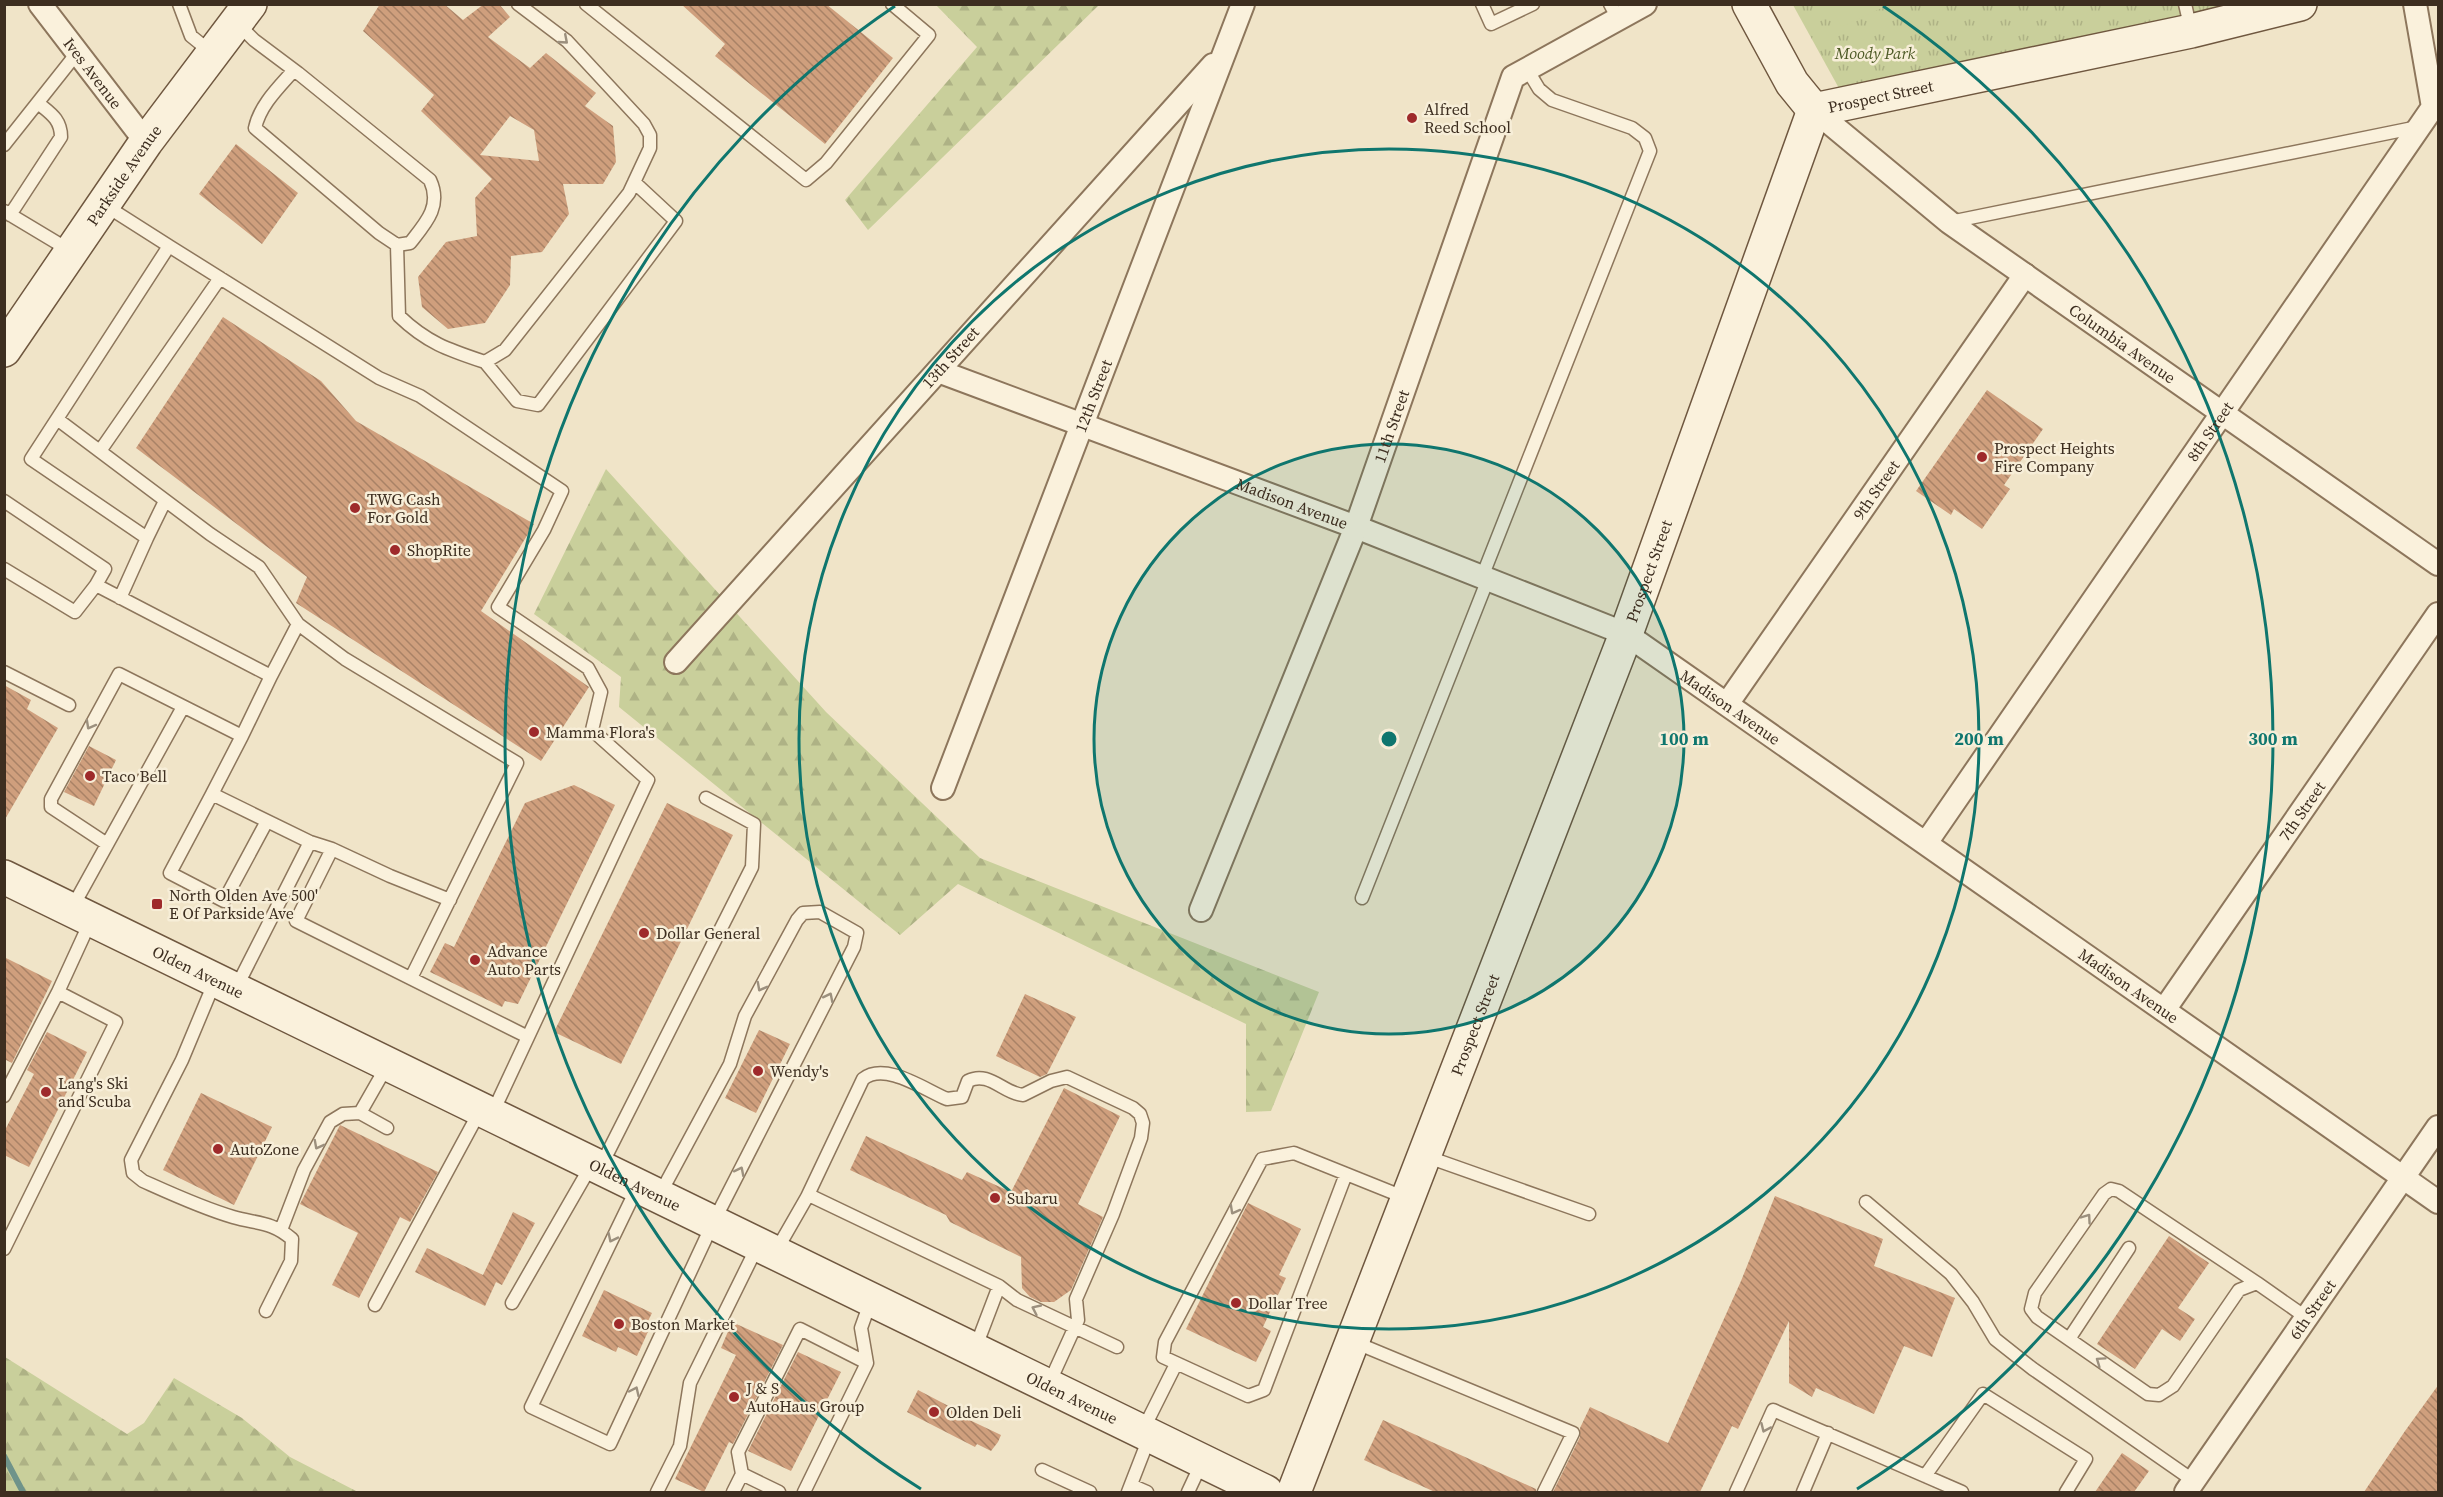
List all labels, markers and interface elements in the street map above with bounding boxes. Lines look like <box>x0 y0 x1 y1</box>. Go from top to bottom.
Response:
street label: Ives Avenue <box>59 33 127 113</box>
one-way arrow <box>557 33 568 44</box>
park label: Moody Park <box>1834 42 1916 64</box>
street label: Prospect Street <box>1826 74 1936 118</box>
place label: Alfred Reed School <box>1424 98 1511 138</box>
marker: Alfred Reed School <box>1405 111 1419 125</box>
street label: Parkside Avenue <box>81 120 166 230</box>
street label: Columbia Avenue <box>2065 298 2180 388</box>
street label: 13th Street <box>917 321 984 393</box>
street label: 12th Street <box>1069 356 1117 435</box>
street label: 11th Street <box>1368 386 1414 466</box>
street label: 8th Street <box>2181 396 2238 465</box>
place label: Prospect Heights Fire Company <box>1994 437 2115 477</box>
marker: Prospect Heights Fire Company <box>1975 450 1989 464</box>
street label: 9th Street <box>1847 455 1905 524</box>
street label: Madison Avenue <box>1233 472 1351 534</box>
place label: TWG Cash For Gold <box>367 488 441 528</box>
marker: TWG Cash For Gold <box>348 501 362 515</box>
street label: Prospect Street <box>1620 516 1677 625</box>
place label: ShopRite <box>407 539 471 561</box>
marker: ShopRite <box>388 543 402 557</box>
street label: Madison Avenue <box>1676 664 1785 750</box>
one-way arrow <box>86 719 98 729</box>
place label: Mamma Flora's <box>546 721 655 743</box>
marker: Mamma Flora's <box>527 725 541 739</box>
text: 100 m <box>1659 726 1709 751</box>
text: 200 m <box>1954 726 2004 751</box>
text: 300 m <box>2248 726 2298 751</box>
centre of rings <box>1379 729 1399 749</box>
place label: Taco Bell <box>102 765 167 787</box>
marker: Taco Bell <box>83 769 97 783</box>
street label: 7th Street <box>2273 776 2331 845</box>
place label: North Olden Ave 500' E Of Parkside Ave <box>169 884 318 924</box>
marker: North Olden Ave 500' E Of Parkside Ave <box>150 897 164 911</box>
place label: Dollar General <box>656 922 761 944</box>
marker: Dollar General <box>637 926 651 940</box>
street label: Olden Avenue <box>149 940 248 1003</box>
place label: Advance Auto Parts <box>487 940 561 980</box>
street label: Madison Avenue <box>2074 943 2183 1028</box>
marker: Advance Auto Parts <box>468 953 482 967</box>
street label: Prospect Street <box>1445 970 1505 1079</box>
one-way arrow <box>757 981 768 991</box>
one-way arrow <box>821 993 833 1004</box>
place label: Wendy's <box>770 1060 829 1082</box>
marker: Wendy's <box>751 1064 765 1078</box>
place label: Lang's Ski and Scuba <box>58 1072 132 1112</box>
marker: Lang's Ski and Scuba <box>39 1085 53 1099</box>
place label: AutoZone <box>230 1138 299 1160</box>
one-way arrow <box>313 1138 325 1149</box>
marker: AutoZone <box>211 1142 225 1156</box>
street label: Olden Avenue <box>586 1153 685 1216</box>
one-way arrow <box>732 1166 744 1177</box>
place label: Subaru <box>1007 1187 1058 1209</box>
marker: Subaru <box>988 1191 1002 1205</box>
one-way arrow <box>1229 1204 1241 1214</box>
one-way arrow <box>2080 1213 2091 1224</box>
one-way arrow <box>608 1231 620 1242</box>
street label: 6th Street <box>2284 1274 2341 1344</box>
place label: Dollar Tree <box>1248 1292 1328 1314</box>
marker: Dollar Tree <box>1229 1296 1243 1310</box>
one-way arrow <box>1031 1304 1042 1316</box>
place label: Boston Market <box>631 1313 736 1335</box>
marker: Boston Market <box>612 1317 626 1331</box>
one-way arrow <box>2096 1357 2107 1368</box>
street label: Olden Avenue <box>1022 1366 1121 1429</box>
place label: J & S AutoHaus Group <box>745 1377 864 1417</box>
one-way arrow <box>627 1386 639 1397</box>
marker: J & S AutoHaus Group <box>727 1390 741 1404</box>
place label: Olden Deli <box>946 1401 1022 1423</box>
marker: Olden Deli <box>927 1405 941 1419</box>
one-way arrow <box>1760 1422 1772 1433</box>

